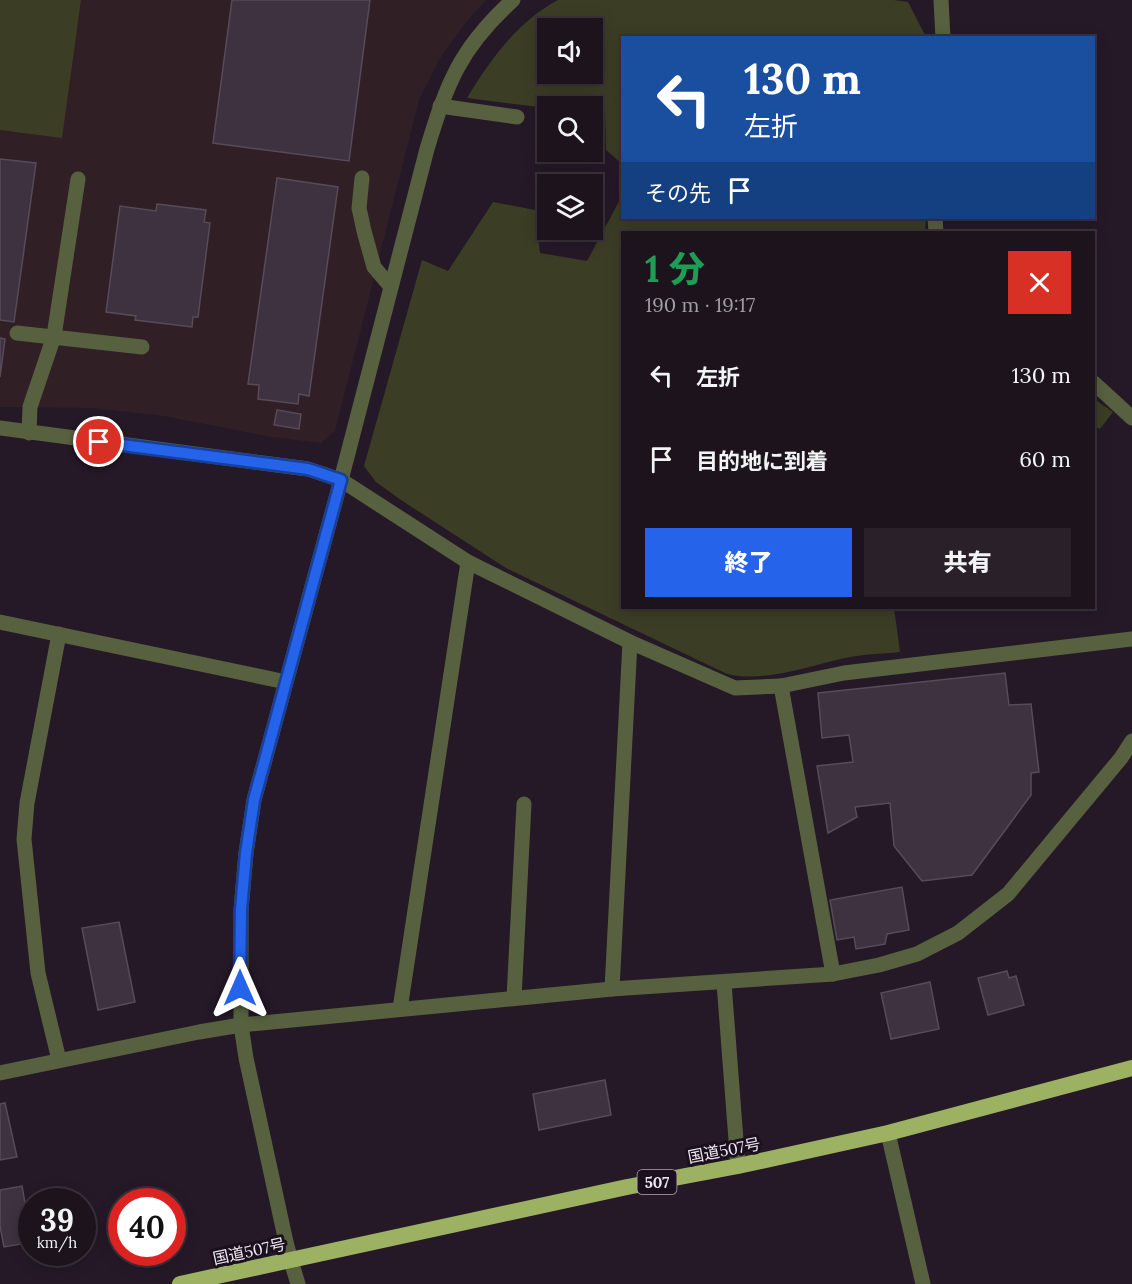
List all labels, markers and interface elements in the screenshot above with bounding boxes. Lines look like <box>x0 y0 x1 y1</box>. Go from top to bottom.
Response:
map controls <box>537 18 603 240</box>
button: sound <box>537 18 603 84</box>
text: 130 m <box>744 52 861 106</box>
icon: left <box>645 60 723 138</box>
button: search <box>537 96 603 162</box>
text: 左折 <box>744 109 798 143</box>
button: layers <box>537 174 603 240</box>
icon: arrive <box>723 174 756 207</box>
text: その先 <box>645 179 711 207</box>
text: 1 分 <box>645 246 705 292</box>
button: close <box>1008 251 1071 314</box>
text: 190 m · 19:17 <box>645 292 755 317</box>
icon: left <box>645 359 678 392</box>
text: 130 m <box>1012 361 1071 389</box>
text: 左折 <box>696 363 740 391</box>
pin <box>73 416 124 467</box>
icon: arrive <box>82 425 115 458</box>
icon: arrive <box>645 443 678 476</box>
text: 60 m <box>1019 445 1071 473</box>
text: 目的地に到着 <box>696 447 828 475</box>
button: 終了 <box>645 528 852 597</box>
button: 共有 <box>864 528 1071 597</box>
position arrow <box>208 956 272 1020</box>
street label: 国道507号 <box>686 1133 762 1167</box>
road number: 507 <box>638 1170 676 1194</box>
speed limit sign: 40 <box>108 1188 186 1266</box>
text: 39 <box>40 1201 74 1239</box>
text: km/h <box>37 1233 77 1252</box>
street label: 国道507号 <box>211 1234 287 1268</box>

